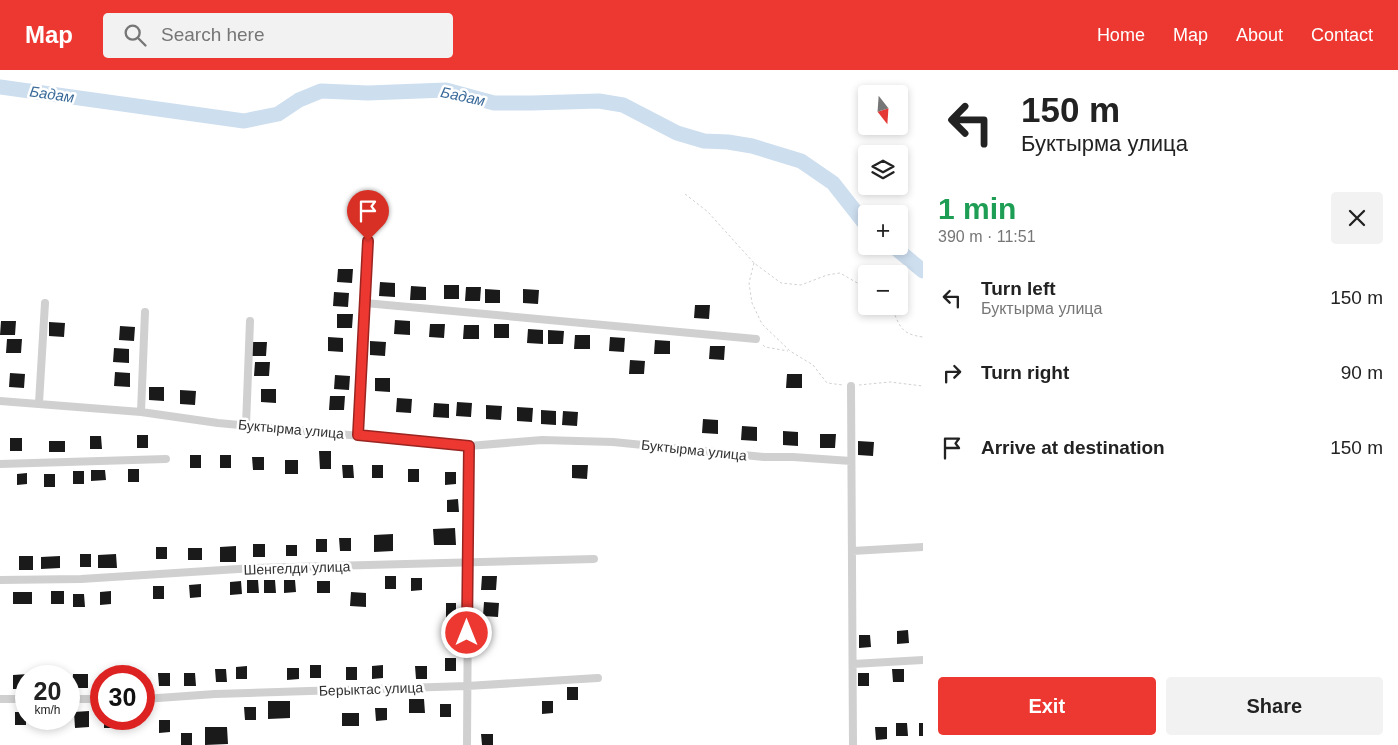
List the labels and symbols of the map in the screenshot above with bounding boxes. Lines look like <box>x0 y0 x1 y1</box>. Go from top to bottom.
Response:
water label: Бадам <box>29 82 75 106</box>
water label: Бадам <box>439 83 487 109</box>
north arrow <box>858 85 908 135</box>
pin <box>347 190 389 241</box>
street label: Буктырма улица <box>237 416 345 442</box>
street label: Буктырма улица <box>640 436 748 464</box>
street label: Шенгелди улица <box>243 558 351 578</box>
position arrow <box>440 606 492 658</box>
speed limit sign: 30 <box>90 665 155 730</box>
street label: Берыктас улица <box>318 679 424 699</box>

